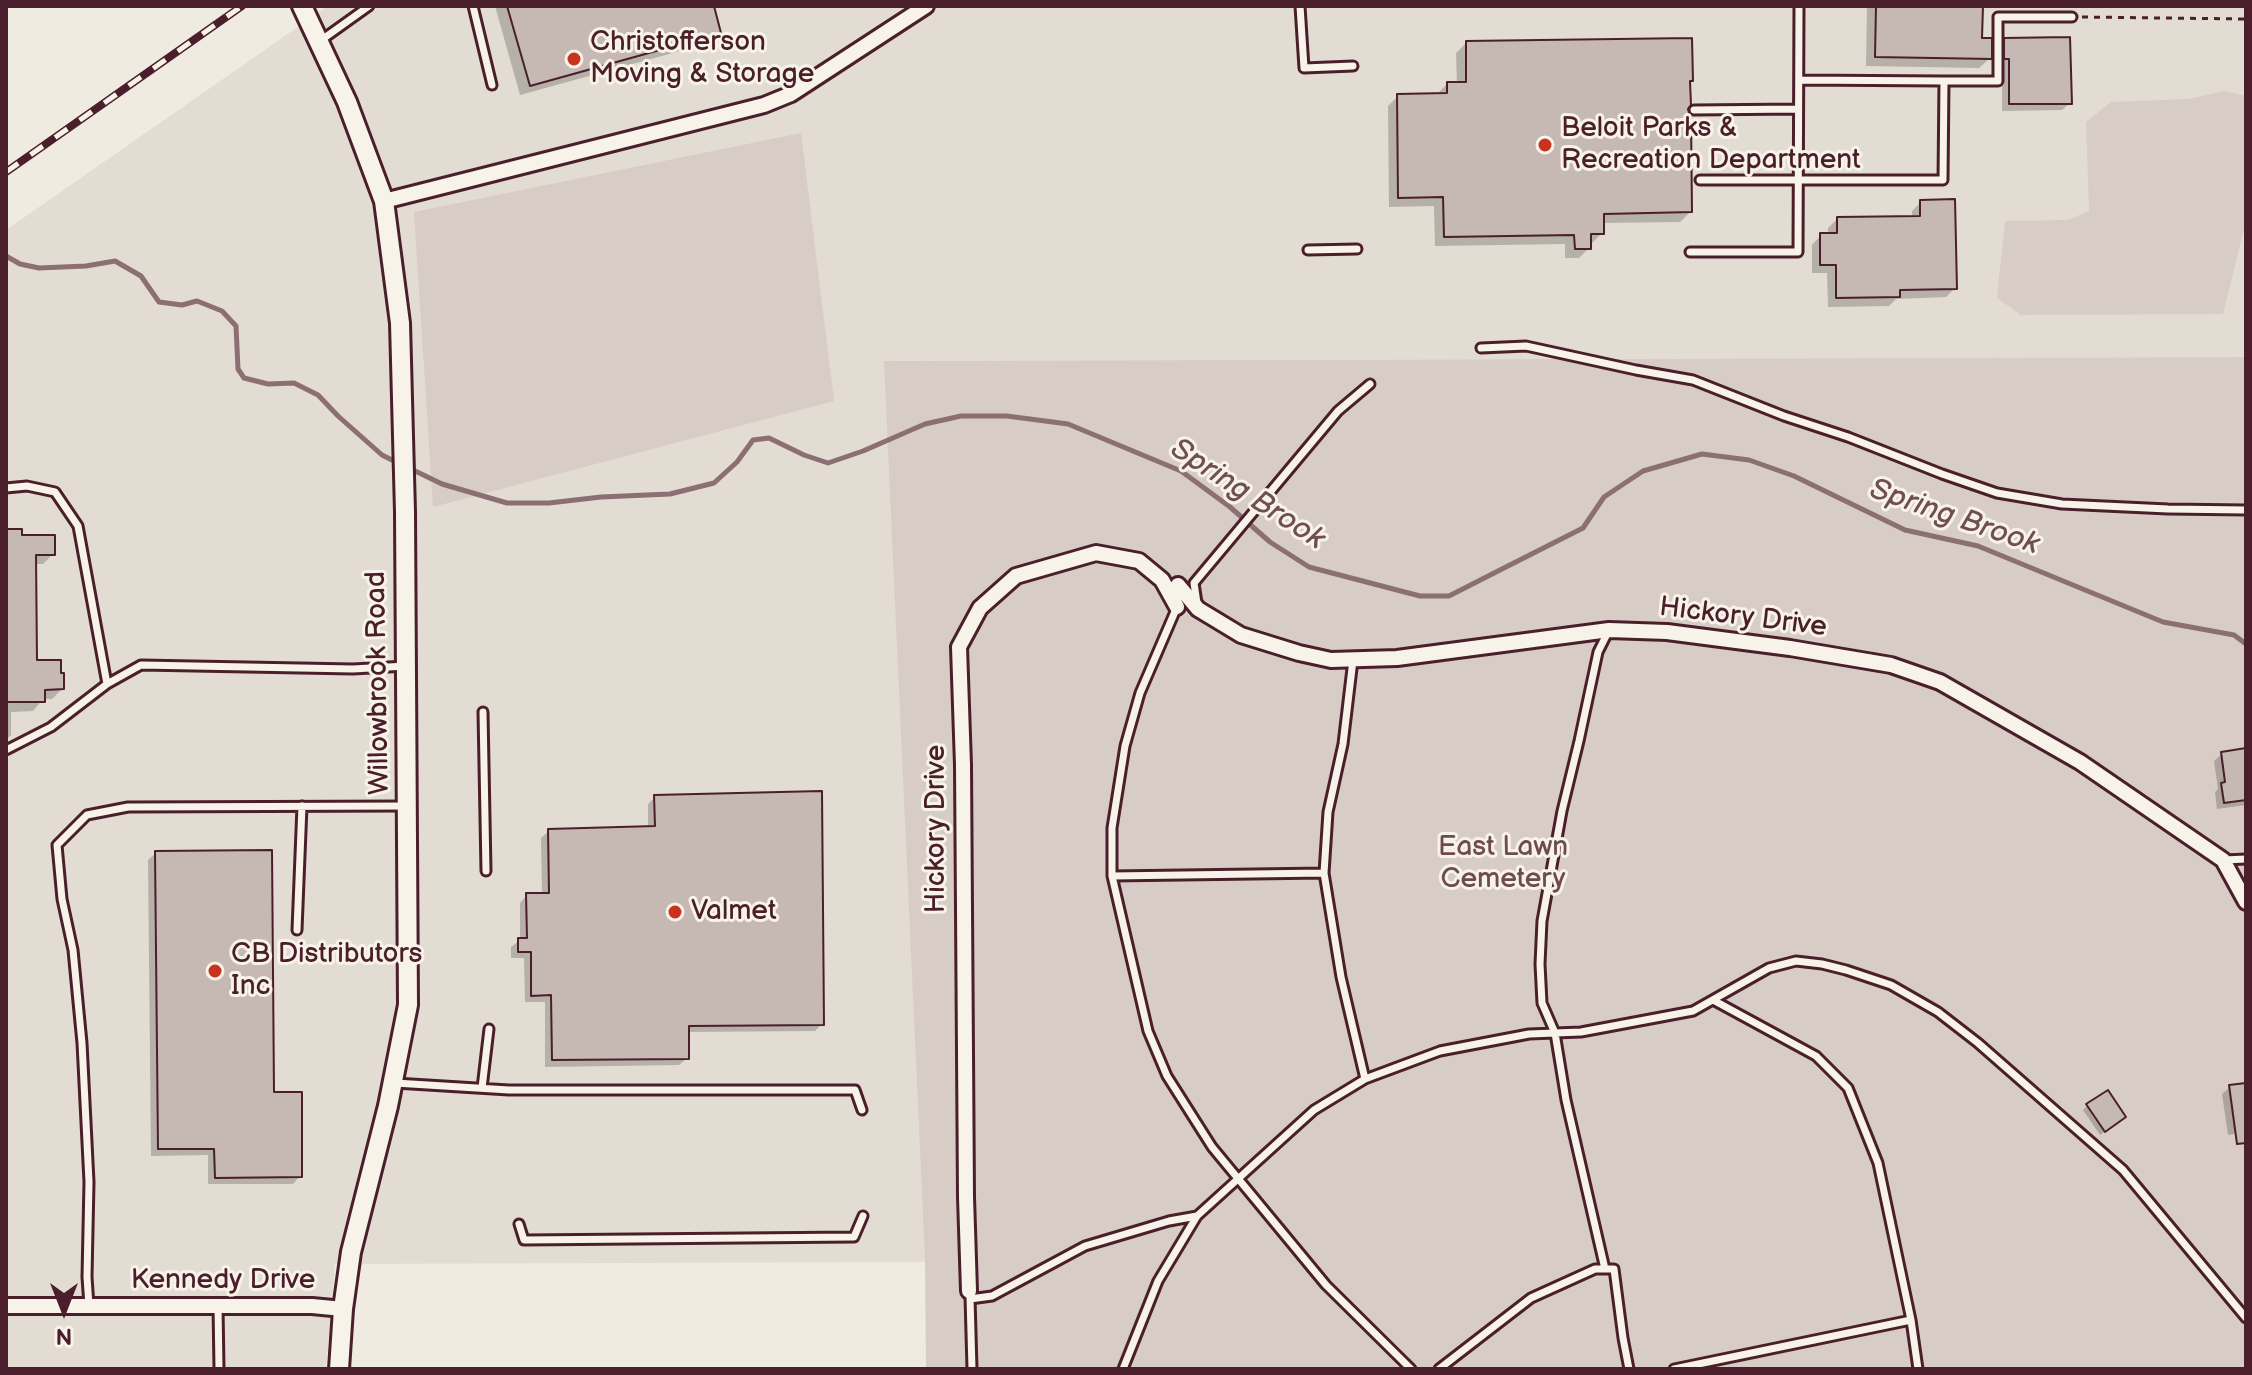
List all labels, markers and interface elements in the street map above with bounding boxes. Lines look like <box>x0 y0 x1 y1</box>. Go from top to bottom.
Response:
place label: Christofferson Moving & Storage <box>590 26 814 92</box>
marker: Christofferson Moving & Storage <box>565 50 583 68</box>
place label: Beloit Parks & Recreation Department <box>1561 112 1861 178</box>
marker: Beloit Parks & Recreation Department <box>1536 136 1554 154</box>
water label: Spring Brook <box>1163 432 1331 558</box>
water label: Spring Brook <box>1864 472 2044 564</box>
street label: Willowbrook Road <box>360 571 398 795</box>
street label: Hickory Drive <box>1657 591 1829 645</box>
street label: Hickory Drive <box>920 745 954 913</box>
park label: East Lawn Cemetery <box>1438 831 1568 897</box>
place label: Valmet <box>691 895 777 929</box>
marker: Valmet <box>666 903 684 921</box>
place label: CB Distributors Inc <box>231 938 422 1004</box>
marker: CB Distributors Inc <box>206 962 224 980</box>
street label: Kennedy Drive <box>131 1264 315 1298</box>
north arrow <box>24 1271 104 1351</box>
text: N <box>56 1322 72 1349</box>

